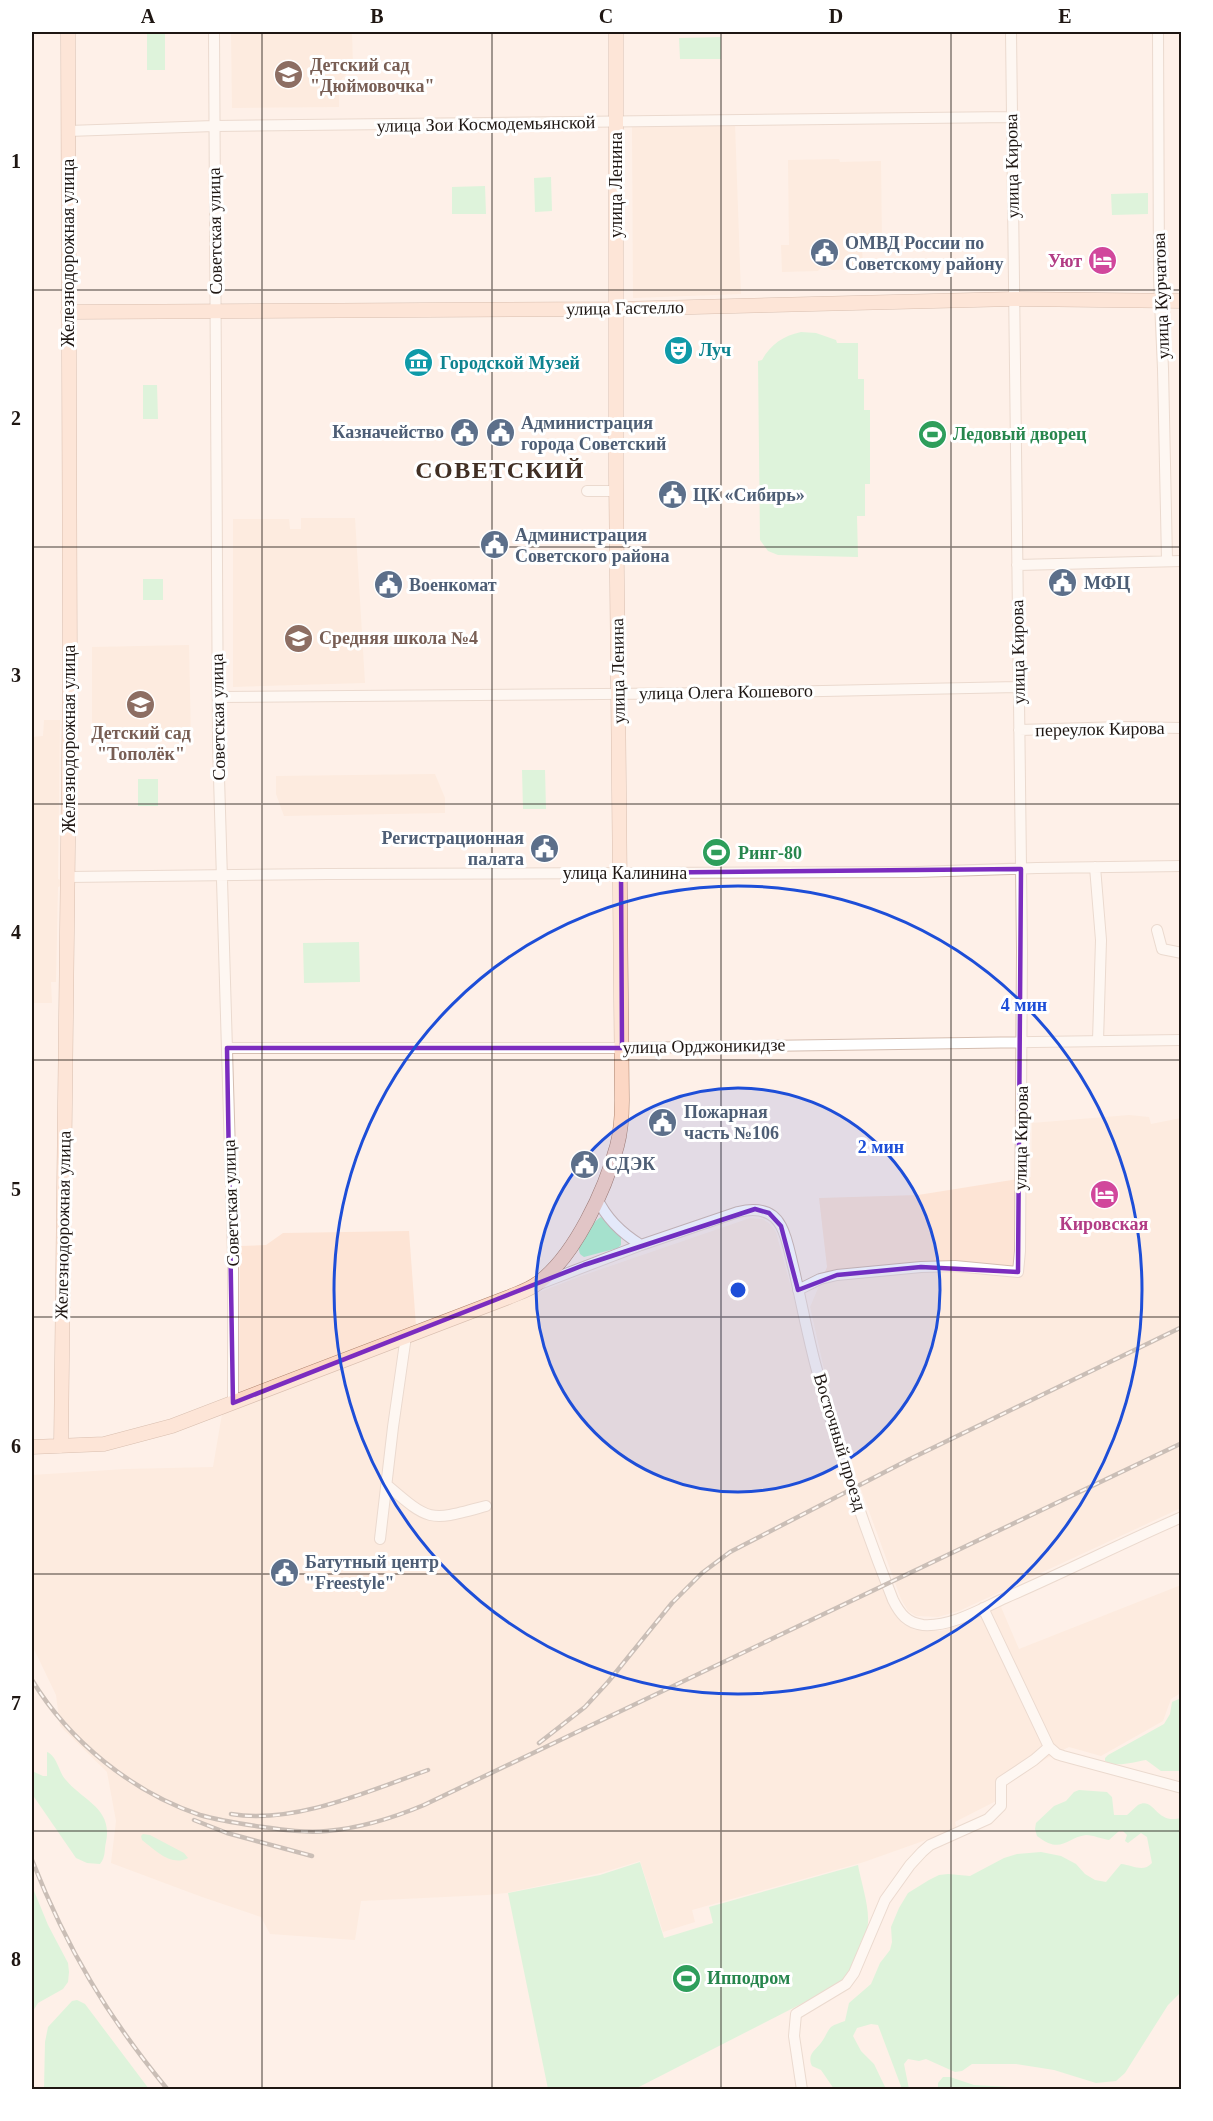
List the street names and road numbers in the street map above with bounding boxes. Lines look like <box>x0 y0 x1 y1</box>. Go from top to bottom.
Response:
street label: улица Зои Космодемьянской <box>377 112 596 136</box>
street label: улица Кирова <box>1001 113 1023 219</box>
street label: улица Ленина <box>606 132 626 238</box>
street label: Железнодорожная улица <box>58 159 78 347</box>
street label: Советская улица <box>204 167 226 295</box>
street label: улица Курчатова <box>1149 232 1173 360</box>
street label: улица Гастелло <box>566 297 684 319</box>
street label: улица Кирова <box>1007 599 1029 705</box>
street label: улица Ленина <box>607 618 629 724</box>
street label: Железнодорожная улица <box>59 645 79 833</box>
street label: Советская улица <box>207 653 229 781</box>
street label: улица Олега Кошевого <box>639 680 813 704</box>
street label: переулок Кирова <box>1035 718 1165 740</box>
street label: улица Калинина <box>563 863 687 883</box>
street label: улица Орджоникидзе <box>622 1035 786 1057</box>
street label: улица Кирова <box>1010 1085 1032 1191</box>
street label: Железнодорожная улица <box>51 1131 75 1319</box>
street label: Советская улица <box>219 1139 243 1267</box>
street label: Восточный проезд <box>810 1371 870 1513</box>

